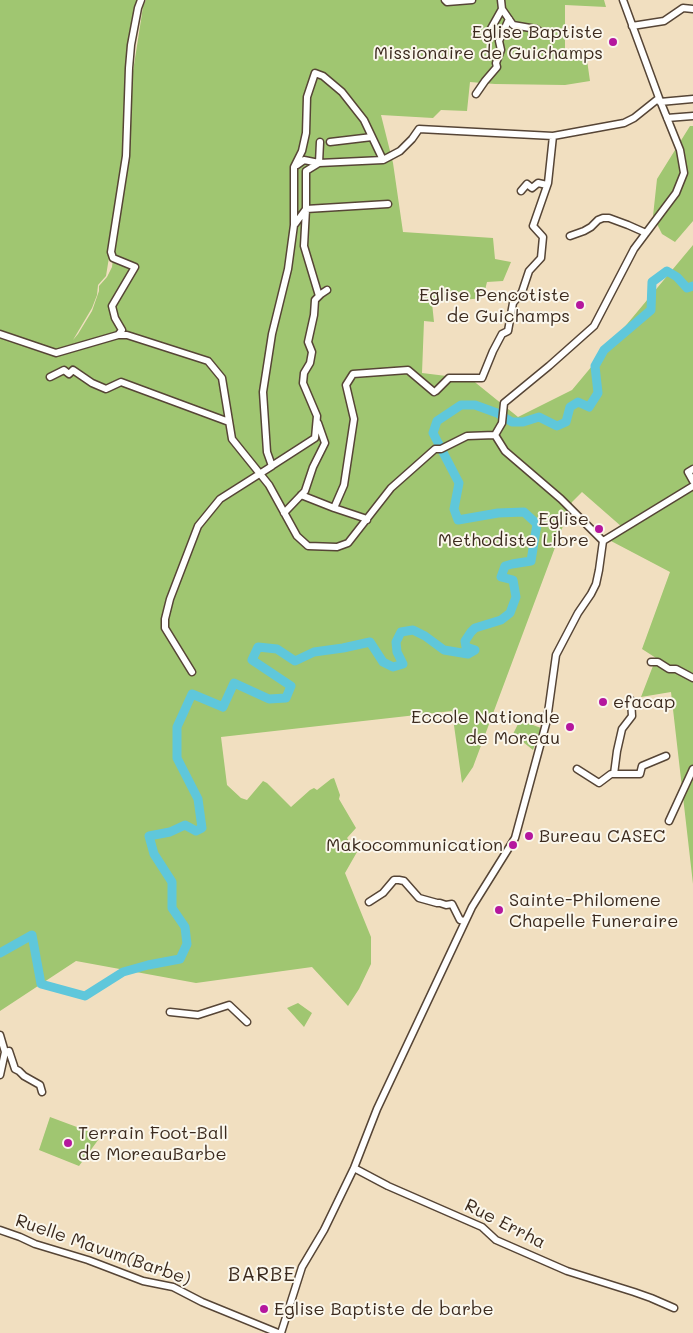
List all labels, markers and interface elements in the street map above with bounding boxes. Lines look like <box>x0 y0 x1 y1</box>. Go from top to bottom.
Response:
place label: Eglise Baptiste Missionaire de Guichamps <box>374 21 603 64</box>
marker: Eglise Baptiste Missionaire de Guichamps <box>607 36 619 48</box>
place label: Eglise Pencotiste de Guichamps <box>419 284 570 326</box>
marker: Eglise Pencotiste de Guichamps <box>574 299 586 311</box>
place label: Eglise Methodiste Libre <box>438 508 589 550</box>
marker: Eglise Methodiste Libre <box>593 523 605 535</box>
place label: efacap <box>613 691 675 713</box>
marker: efacap <box>597 696 609 708</box>
place label: Eccole Nationale de Moreau <box>411 706 560 749</box>
marker: Eccole Nationale de Moreau <box>564 721 576 733</box>
place label: Bureau CASEC <box>539 825 666 847</box>
marker: Bureau CASEC <box>523 830 535 842</box>
place label: Makocommunication <box>326 834 503 856</box>
marker: Makocommunication <box>507 839 519 851</box>
place label: Sainte-Philomene Chapelle Funeraire <box>509 889 678 932</box>
marker: Sainte-Philomene Chapelle Funeraire <box>493 904 505 916</box>
place label: Terrain Foot-Ball de MoreauBarbe <box>78 1122 228 1164</box>
marker: Terrain Foot-Ball de MoreauBarbe <box>62 1137 74 1149</box>
street label: Rue Errha <box>461 1194 549 1254</box>
street label: Ruelle Mavum(Barbe) <box>12 1210 194 1290</box>
district label: BARBE <box>227 1263 297 1287</box>
place label: Eglise Baptiste de barbe <box>274 1298 494 1320</box>
marker: Eglise Baptiste de barbe <box>258 1303 270 1315</box>

